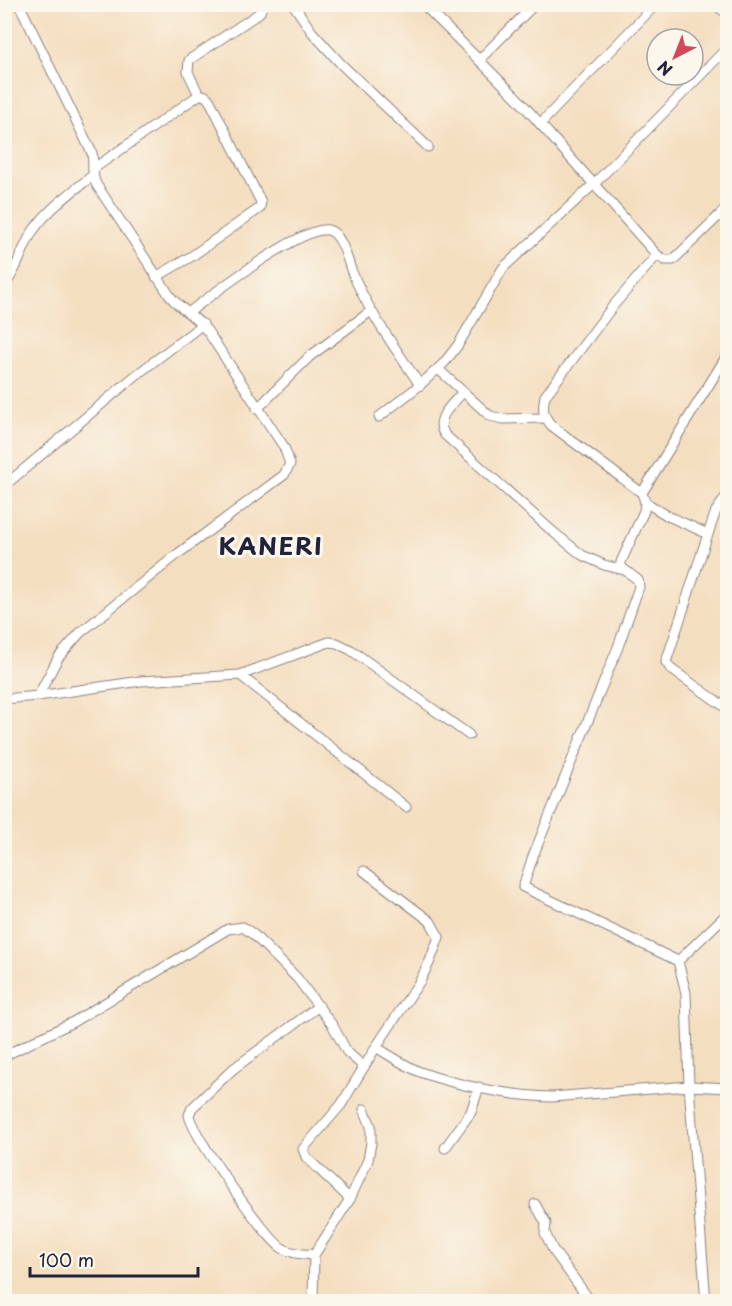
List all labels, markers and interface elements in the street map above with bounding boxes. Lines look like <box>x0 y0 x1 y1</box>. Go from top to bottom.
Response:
north arrow <box>645 27 705 87</box>
text: N <box>652 56 677 82</box>
district label: KANERI <box>219 527 323 563</box>
scale bar <box>30 1240 198 1278</box>
text: 100 m <box>39 1246 94 1273</box>

